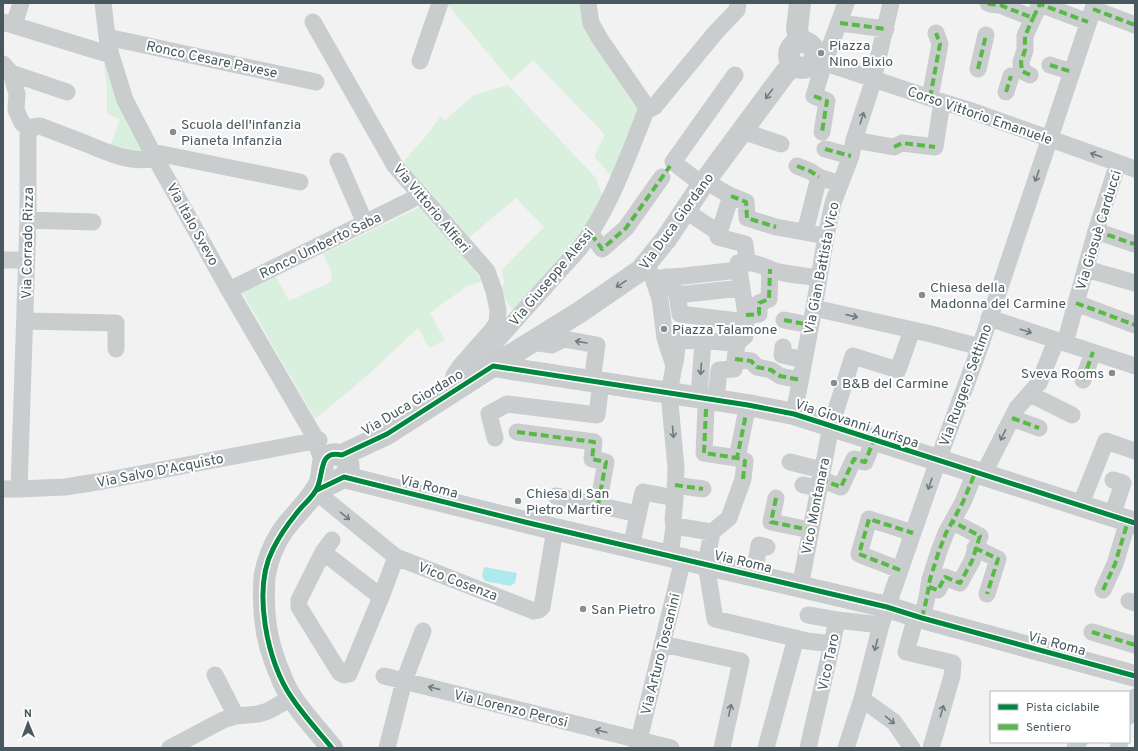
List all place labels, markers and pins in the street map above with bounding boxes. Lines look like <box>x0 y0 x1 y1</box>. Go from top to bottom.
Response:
place label: Piazza Nino Bixio <box>829 38 893 71</box>
marker: Piazza Nino Bixio <box>816 48 826 58</box>
place label: Scuola dell'infanzia Pianeta Infanzia <box>181 117 301 150</box>
marker: Scuola dell'infanzia Pianeta Infanzia <box>168 127 178 137</box>
place label: Chiesa della Madonna del Carmine <box>930 280 1066 313</box>
marker: Chiesa della Madonna del Carmine <box>917 290 927 300</box>
place label: Piazza Talamone <box>672 322 777 339</box>
marker: Piazza Talamone <box>659 324 669 334</box>
place label: Sveva Rooms <box>1021 366 1104 383</box>
marker: Sveva Rooms <box>1107 368 1117 378</box>
place label: B&B del Carmine <box>842 376 949 393</box>
marker: B&B del Carmine <box>829 378 839 388</box>
place label: Chiesa di San Pietro Martire <box>526 486 612 519</box>
marker: Chiesa di San Pietro Martire <box>513 496 523 506</box>
place label: San Pietro <box>591 602 656 619</box>
marker: San Pietro <box>578 604 588 614</box>

